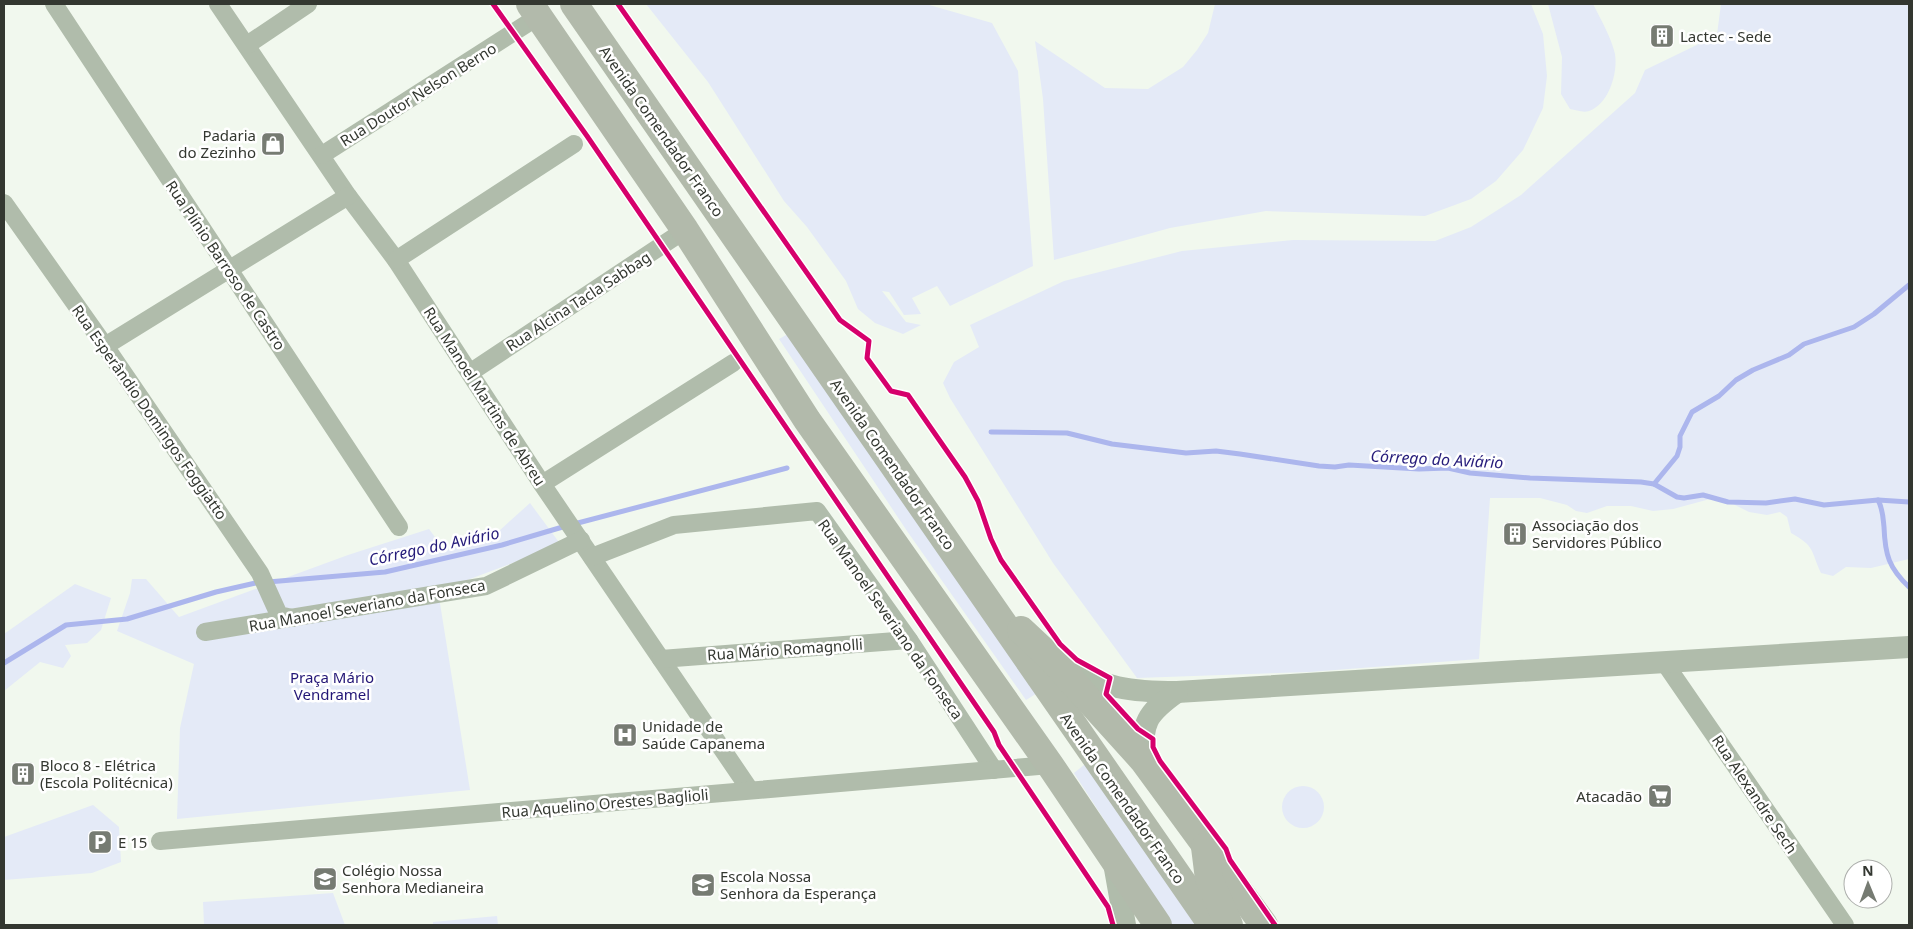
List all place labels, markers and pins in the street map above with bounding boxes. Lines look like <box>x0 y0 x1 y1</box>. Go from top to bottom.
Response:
building icon: Lactec - Sede <box>1649 23 1675 49</box>
place label: Lactec - Sede <box>1680 26 1772 46</box>
place label: Padaria do Zezinho <box>178 125 256 162</box>
shop icon: Padaria do Zezinho <box>260 131 286 157</box>
place label: Associação dos Servidores Público <box>1532 515 1662 552</box>
building icon: Associação dos Servidores Público <box>1502 521 1528 547</box>
place label: Unidade de Saúde Capanema <box>642 716 765 753</box>
hospital icon: Unidade de Saúde Capanema <box>612 722 638 748</box>
place label: Bloco 8 - Elétrica (Escola Politécnica) <box>40 755 173 792</box>
building icon: Bloco 8 - Elétrica (Escola Politécnica) <box>10 761 36 787</box>
supermarket icon: Atacadão <box>1647 783 1673 809</box>
place label: Atacadão <box>1576 786 1642 806</box>
parking icon: E 15 <box>87 829 113 855</box>
place label: E 15 <box>118 832 147 852</box>
place label: Colégio Nossa Senhora Medianeira <box>342 860 484 897</box>
school or university icon: Colégio Nossa Senhora Medianeira <box>312 866 338 892</box>
place label: Escola Nossa Senhora da Esperança <box>720 866 876 903</box>
school or university icon: Escola Nossa Senhora da Esperança <box>690 872 716 898</box>

